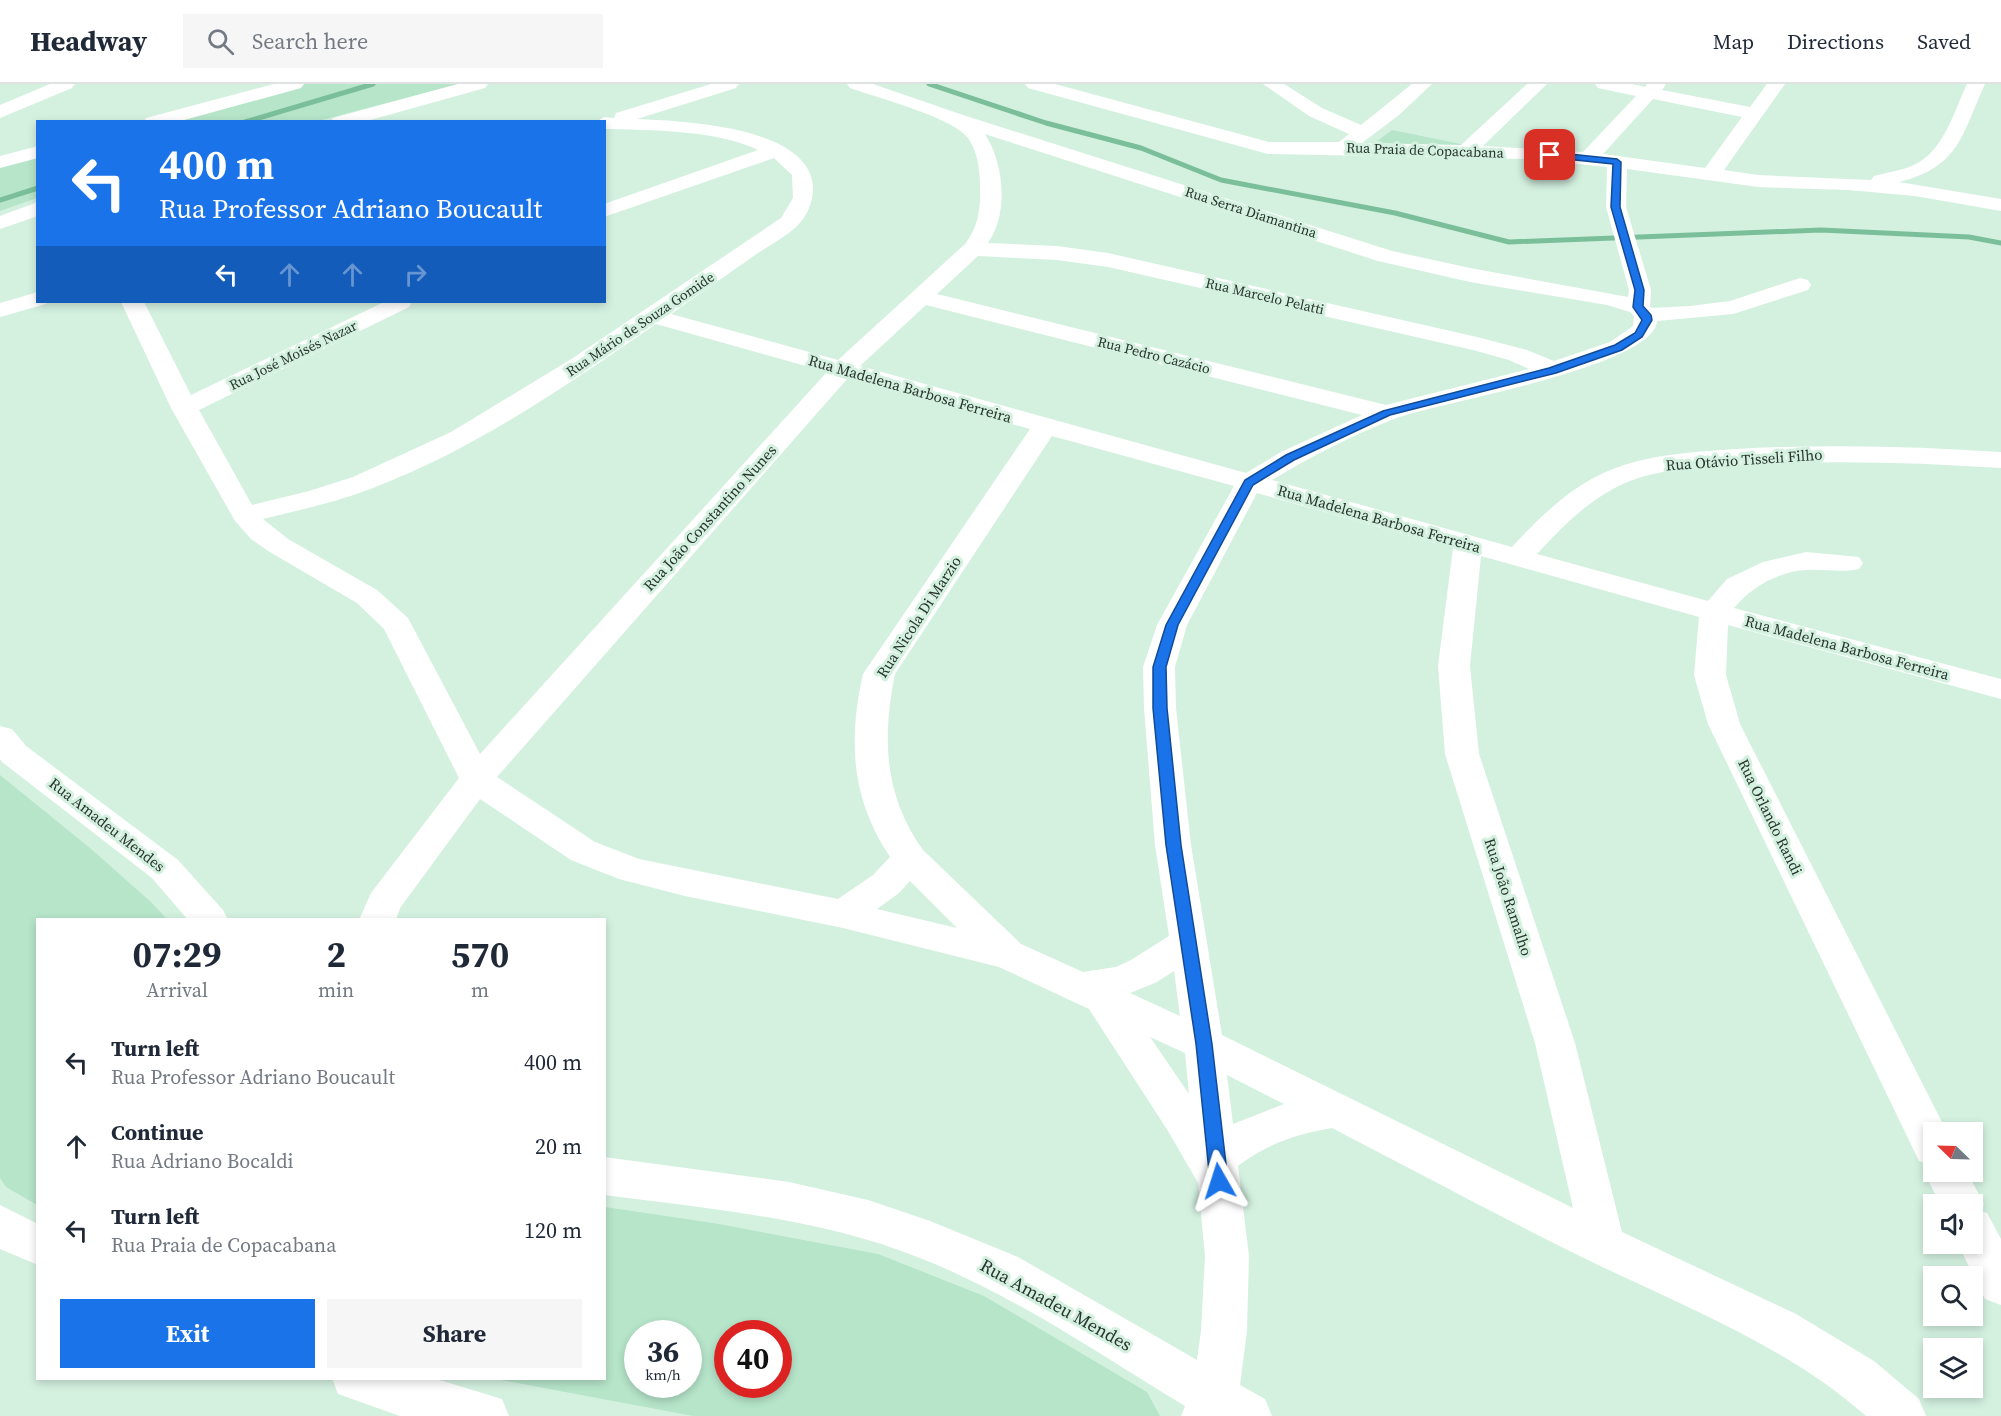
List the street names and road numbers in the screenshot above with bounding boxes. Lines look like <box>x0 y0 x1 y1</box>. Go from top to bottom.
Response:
street label: Rua Praia de Copacabana <box>1346 137 1505 163</box>
street label: Rua Serra Diamantina <box>1183 181 1320 243</box>
street label: Rua Mário de Souza Gomide <box>562 267 718 381</box>
street label: Rua Marcelo Pelatti <box>1204 273 1326 319</box>
street label: Rua José Moisés Nazar <box>226 315 360 395</box>
street label: Rua Pedro Cazácio <box>1096 331 1213 379</box>
street label: Rua Madelena Barbosa Ferreira <box>806 349 1015 428</box>
street label: Rua João Constantino Nunes <box>638 440 781 595</box>
street label: Rua Otávio Tisseli Filho <box>1665 444 1823 475</box>
street label: Rua Madelena Barbosa Ferreira <box>1275 479 1484 558</box>
street label: Rua Nicola Di Marzio <box>871 552 966 682</box>
street label: Rua Madelena Barbosa Ferreira <box>1743 610 1952 685</box>
street label: Rua Orlando Randi <box>1733 755 1808 878</box>
street label: Rua Amadeu Mendes <box>45 773 170 876</box>
street label: Rua João Ramalho <box>1480 835 1537 958</box>
street label: Rua Amadeu Mendes <box>976 1252 1137 1357</box>

